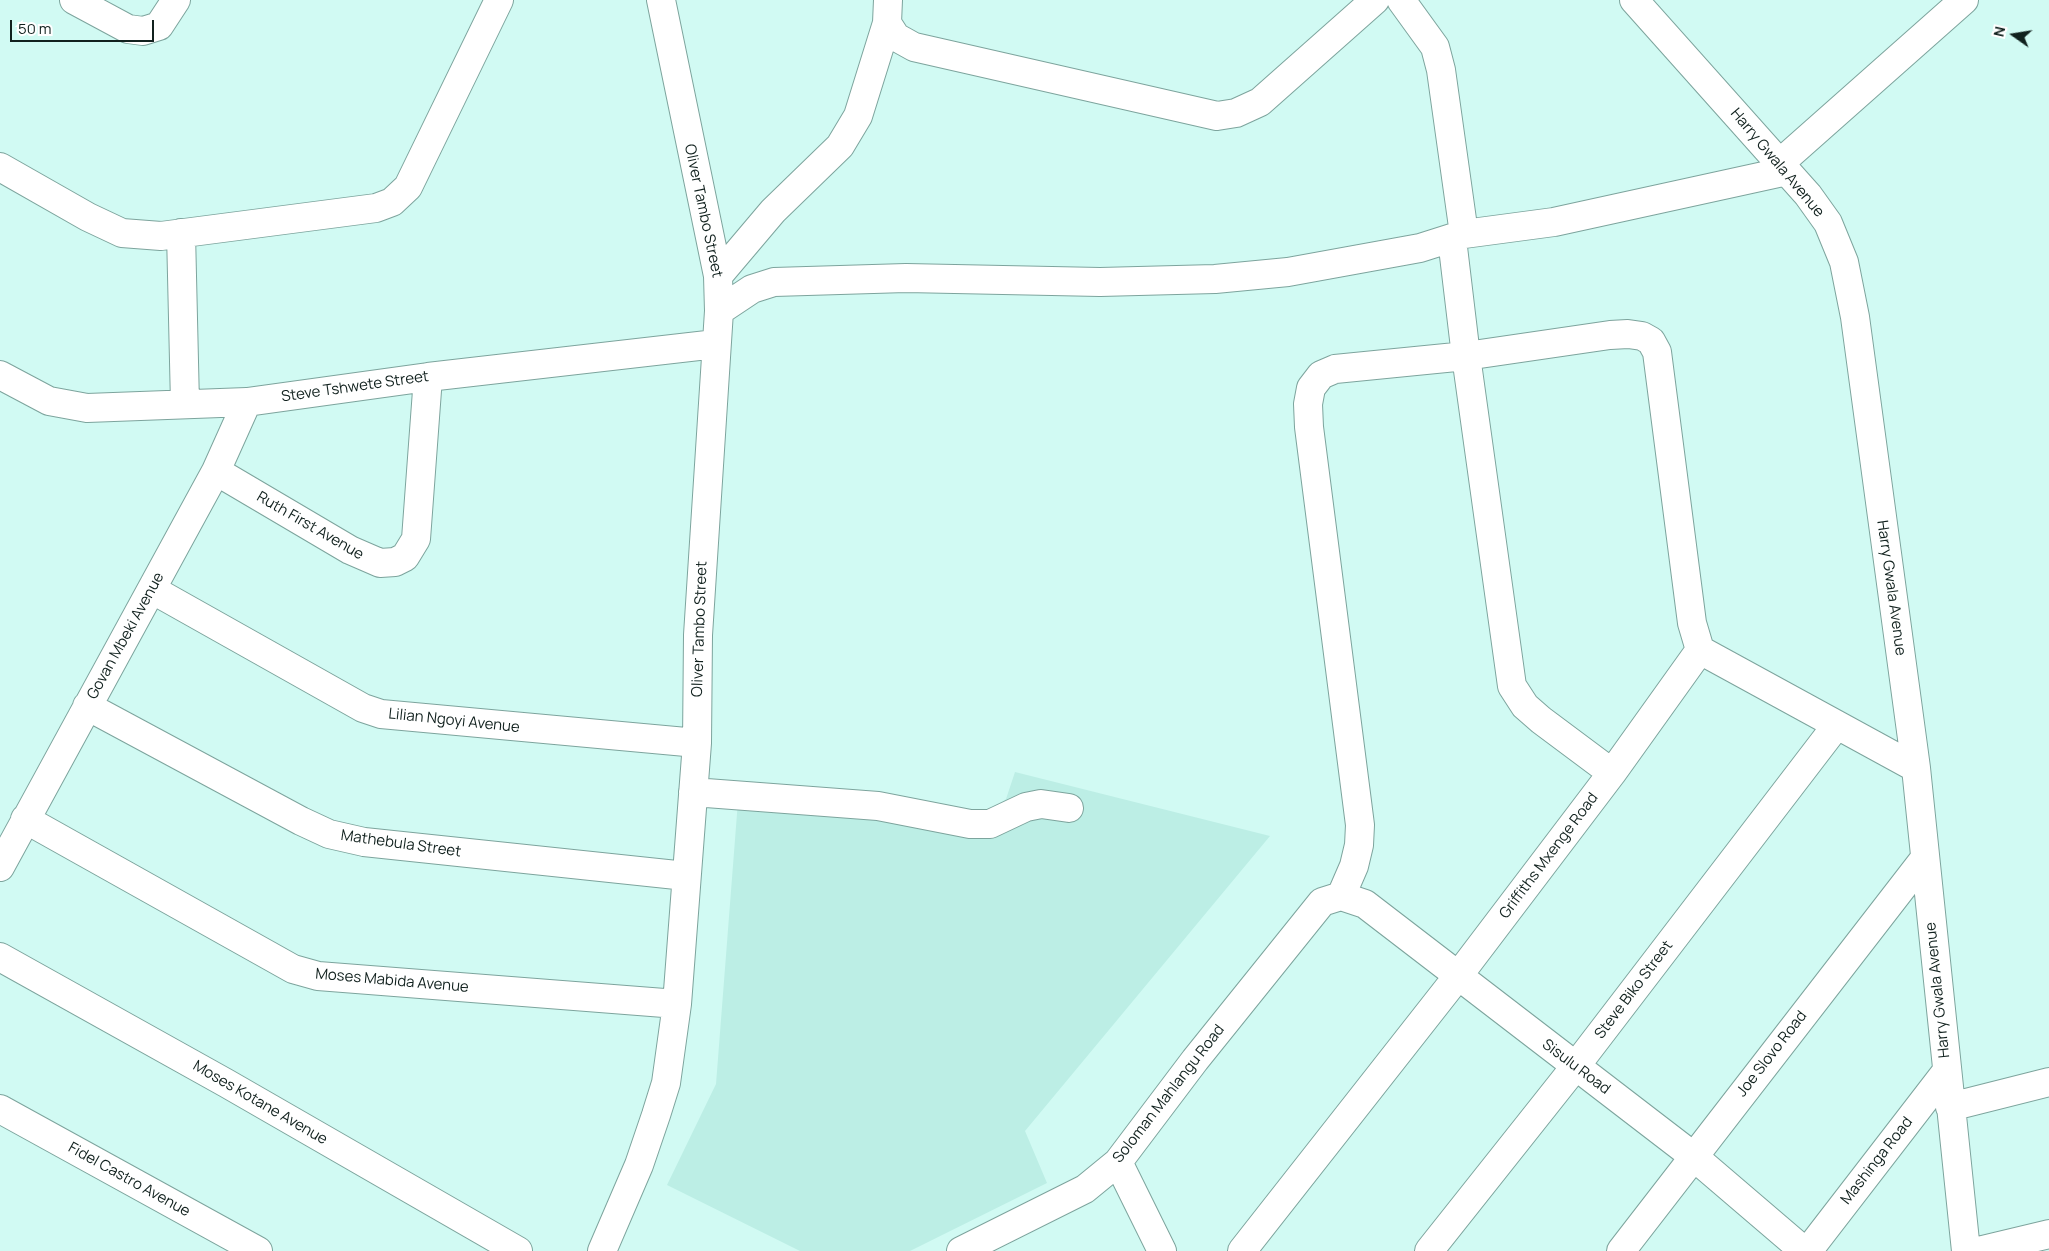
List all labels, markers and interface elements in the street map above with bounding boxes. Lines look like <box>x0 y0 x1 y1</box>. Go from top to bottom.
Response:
scale bar <box>12 10 156 42</box>
north arrow <box>1989 10 2039 60</box>
text: 50 m <box>18 18 52 39</box>
text: N <box>1989 24 2009 39</box>
street label: Harry Gwala Avenue <box>1726 105 1828 221</box>
street label: Oliver Tambo Street <box>680 143 726 279</box>
street label: Steve Tshwete Street <box>280 368 430 406</box>
street label: Ruth First Avenue <box>253 488 367 564</box>
street label: Harry Gwala Avenue <box>1873 519 1909 657</box>
street label: Oliver Tambo Street <box>689 561 711 697</box>
street label: Govan Mbeki Avenue <box>84 569 168 703</box>
street label: Lilian Ngoyi Avenue <box>387 705 521 737</box>
street label: Griffiths Mxenge Road <box>1496 790 1602 922</box>
street label: Mathebula Street <box>340 827 462 861</box>
street label: Harry Gwala Avenue <box>1922 921 1954 1059</box>
street label: Steve Biko Street <box>1591 937 1677 1043</box>
street label: Moses Mabida Avenue <box>315 965 469 997</box>
street label: Joe Slovo Road <box>1733 1008 1811 1100</box>
street label: Soloman Mahlangu Road <box>1109 1021 1229 1167</box>
street label: Sisulu Road <box>1538 1036 1614 1098</box>
street label: Moses Kotane Avenue <box>190 1057 330 1149</box>
street label: Mashinga Road <box>1837 1114 1917 1208</box>
street label: Fidel Castro Avenue <box>65 1139 193 1221</box>

